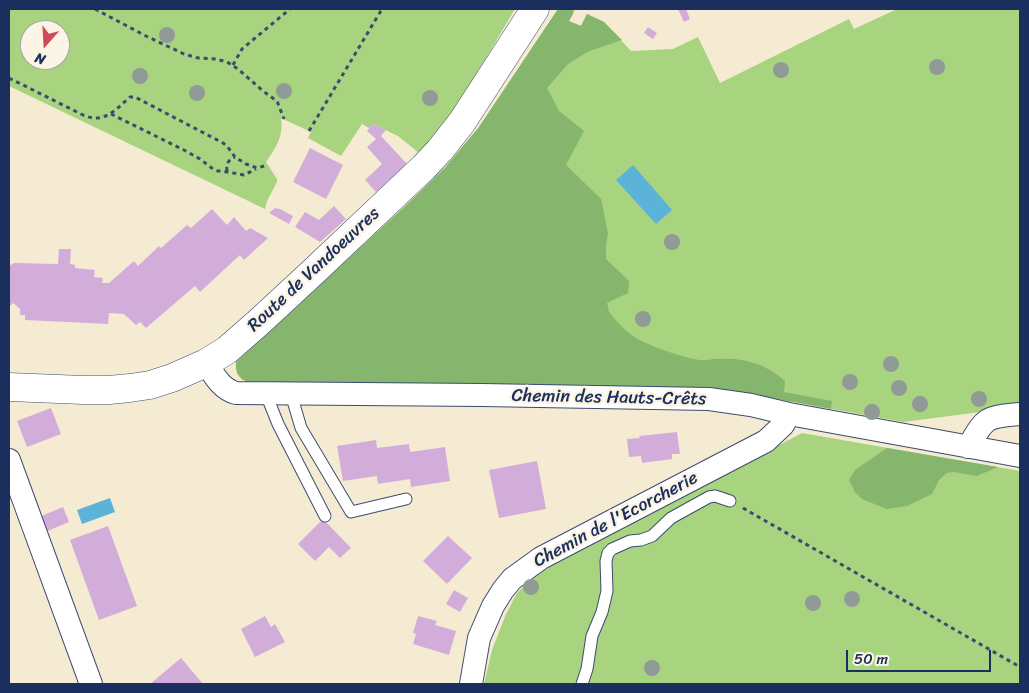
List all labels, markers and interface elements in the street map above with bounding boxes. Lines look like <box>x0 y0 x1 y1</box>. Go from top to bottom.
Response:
north arrow <box>20 20 70 70</box>
text: N <box>32 45 49 72</box>
street label: Route de Vandoeuvres <box>243 203 385 337</box>
street label: Chemin des Hauts-Crêts <box>511 386 707 410</box>
street label: Chemin de l'Ecorcherie <box>530 467 702 573</box>
scale bar <box>849 640 994 672</box>
text: 50 m <box>854 646 888 672</box>

